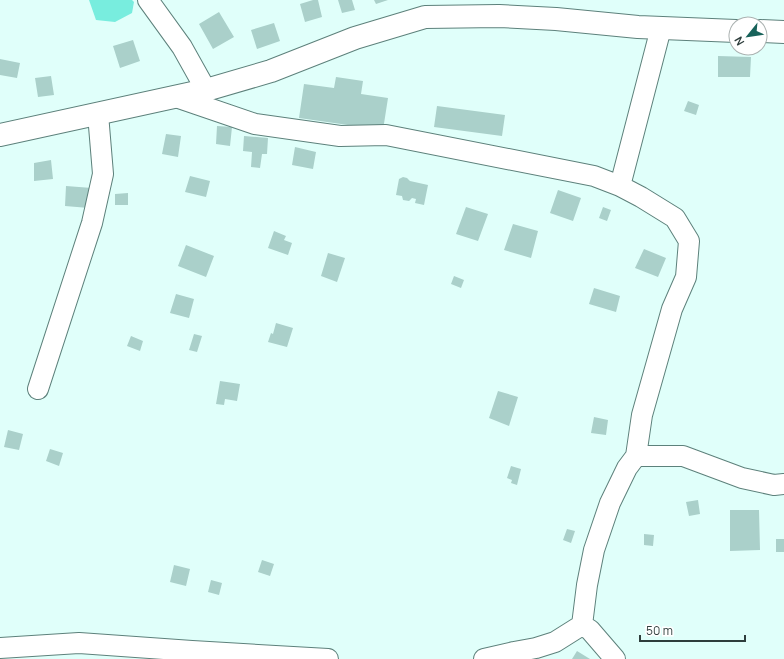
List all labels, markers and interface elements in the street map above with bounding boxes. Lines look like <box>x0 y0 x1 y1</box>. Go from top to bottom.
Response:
north arrow <box>728 16 768 56</box>
text: N <box>730 34 747 48</box>
scale bar <box>640 617 745 643</box>
text: 50 m <box>646 622 673 639</box>

